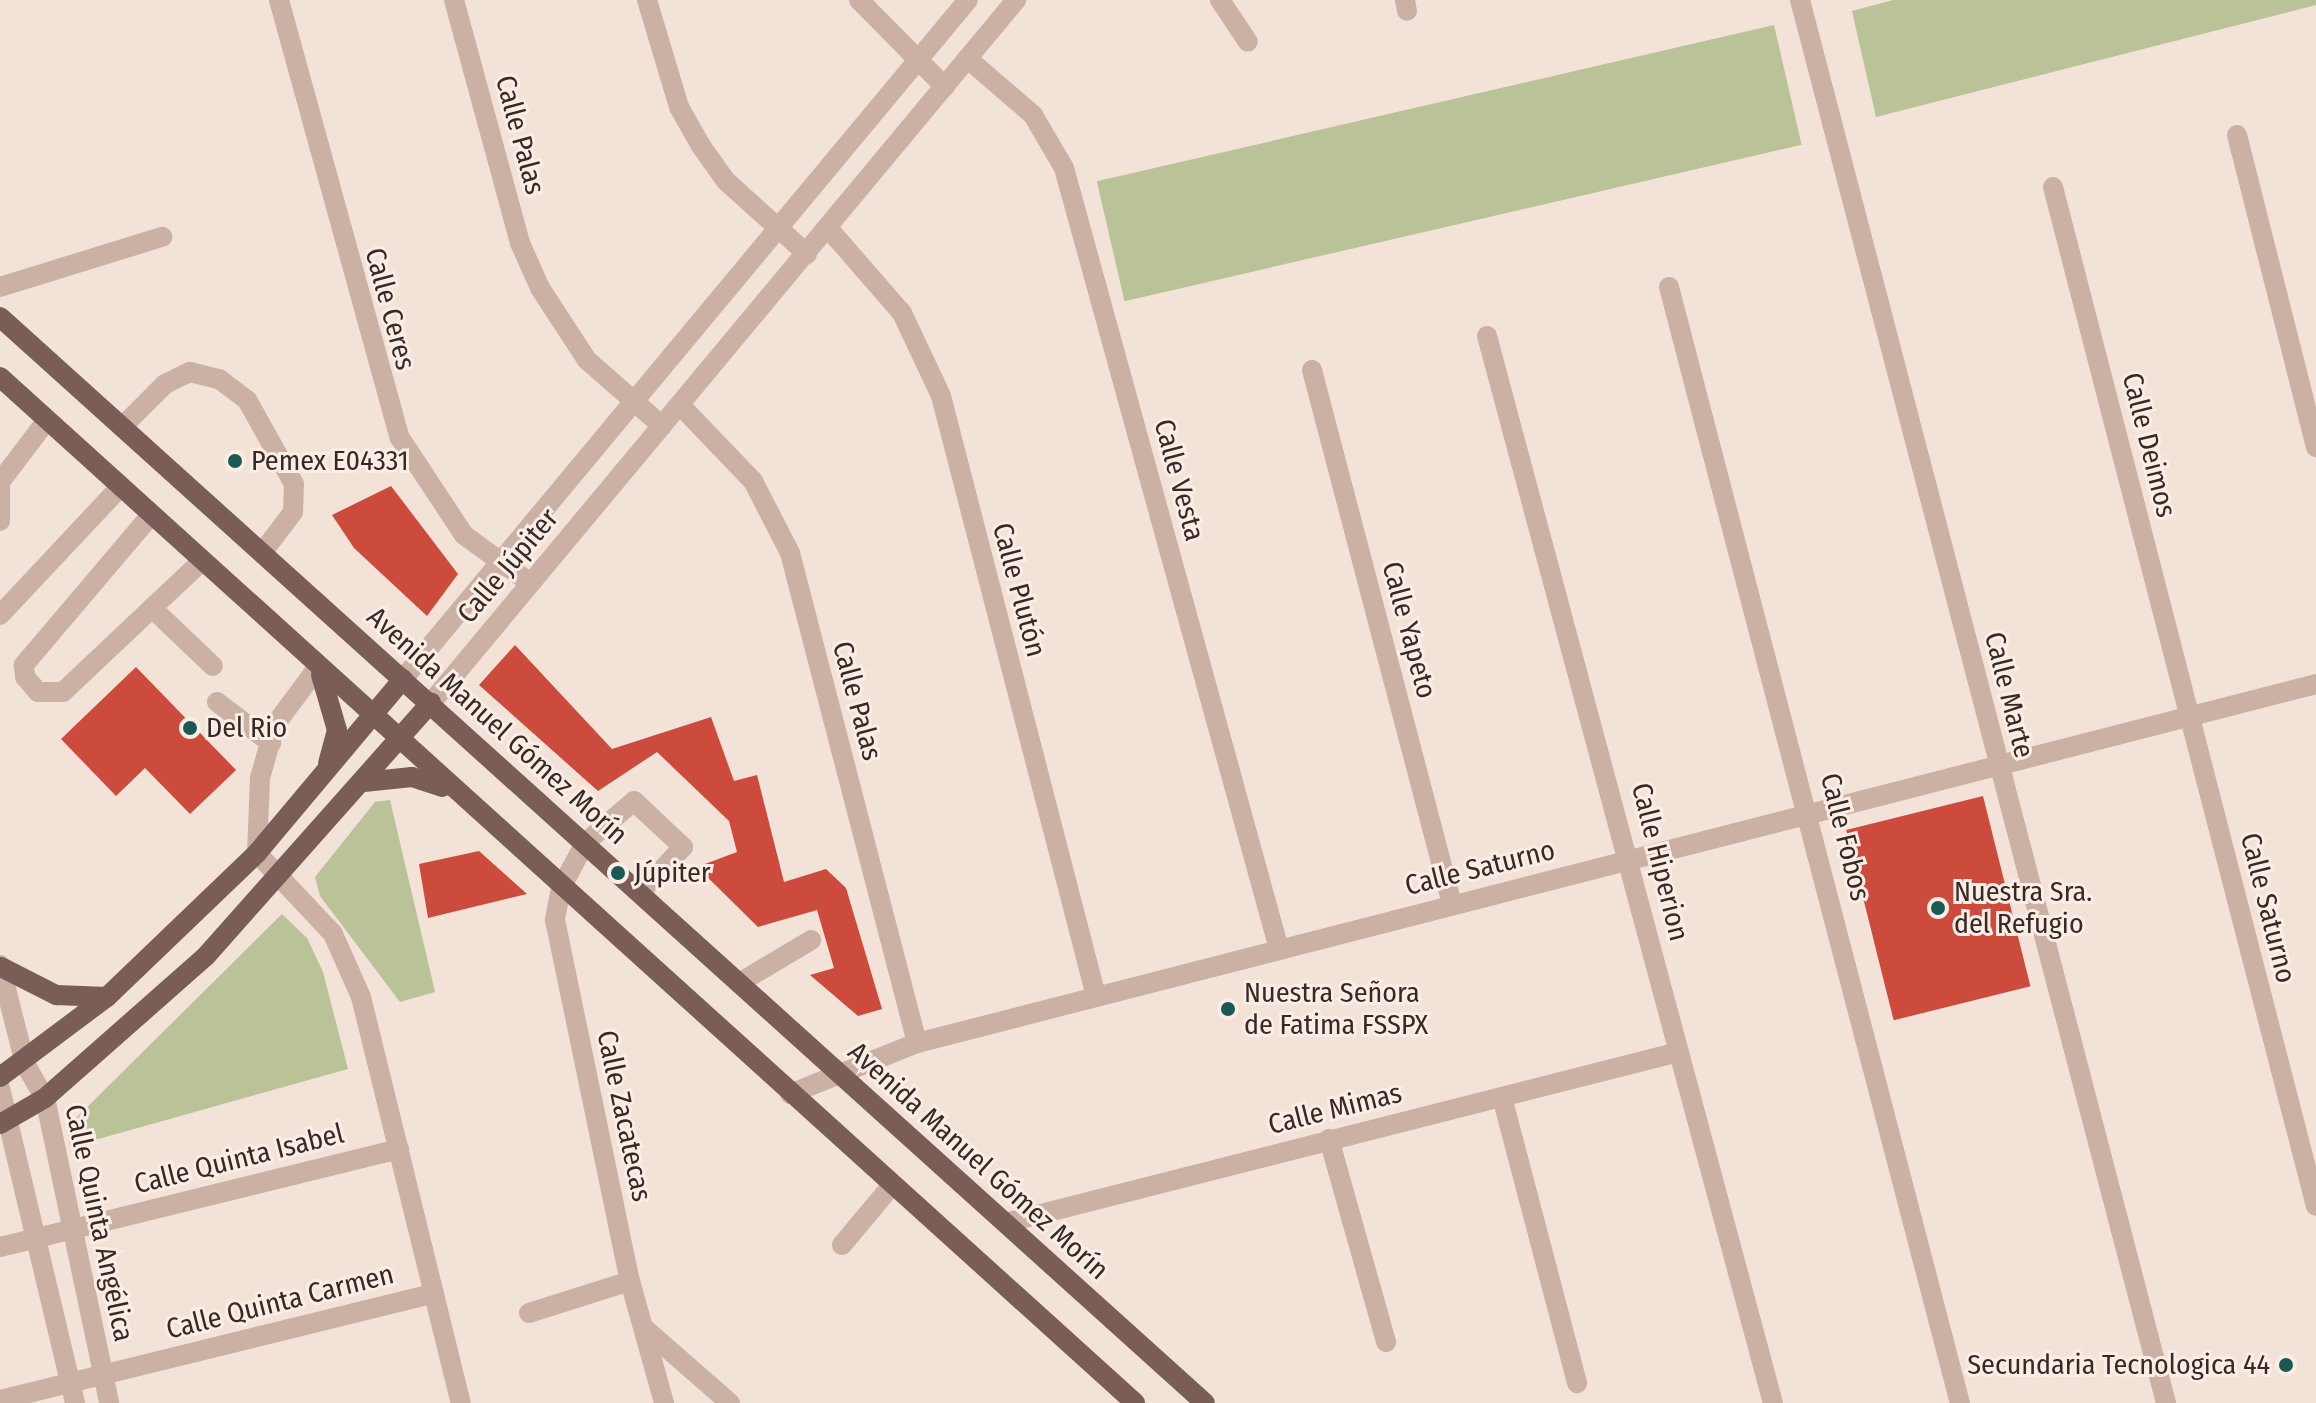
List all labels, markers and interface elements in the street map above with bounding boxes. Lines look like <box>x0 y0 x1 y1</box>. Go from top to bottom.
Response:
street label: Calle Palas <box>488 72 552 198</box>
street label: Calle Ceres <box>358 244 422 374</box>
street label: Calle Deimos <box>2115 369 2183 521</box>
street label: Calle Vesta <box>1147 416 1211 544</box>
place label: Pemex E04331 <box>251 444 409 478</box>
marker: Pemex E04331 <box>226 452 244 470</box>
street label: Calle Júpiter <box>450 502 566 630</box>
street label: Calle Plutón <box>985 519 1053 661</box>
street label: Calle Yapeto <box>1375 558 1443 702</box>
street label: Avenida Manuel Gómez Morín <box>360 600 634 852</box>
street label: Calle Marte <box>1977 629 2041 761</box>
street label: Calle Palas <box>825 638 889 764</box>
place label: Del Rio <box>206 711 287 745</box>
marker: Del Rio <box>181 719 199 737</box>
street label: Calle Fobos <box>1813 770 1877 904</box>
street label: Calle Hiperion <box>1624 780 1696 944</box>
street label: Calle Saturno <box>2233 830 2303 986</box>
street label: Calle Saturno <box>1402 833 1558 903</box>
place label: Júpiter <box>634 856 711 890</box>
marker: Júpiter <box>609 864 627 882</box>
place label: Nuestra Sra. del Refugio <box>1954 875 2092 941</box>
marker: Nuestra Sra. del Refugio <box>1929 899 1947 917</box>
place label: Nuestra Señora de Fatima FSSPX <box>1244 976 1428 1042</box>
marker: Nuestra Señora de Fatima FSSPX <box>1219 1000 1237 1018</box>
street label: Calle Zacatecas <box>589 1027 659 1205</box>
street label: Avenida Manuel Gómez Morín <box>841 1035 1115 1287</box>
street label: Calle Mimas <box>1265 1076 1405 1142</box>
street label: Calle Quinta Angélica <box>57 1101 141 1345</box>
street label: Calle Quinta Isabel <box>131 1117 347 1201</box>
street label: Calle Quinta Carmen <box>163 1257 397 1347</box>
place label: Secundaria Tecnologica 44 <box>1967 1348 2270 1382</box>
marker: Secundaria Tecnologica 44 <box>2277 1356 2295 1374</box>

